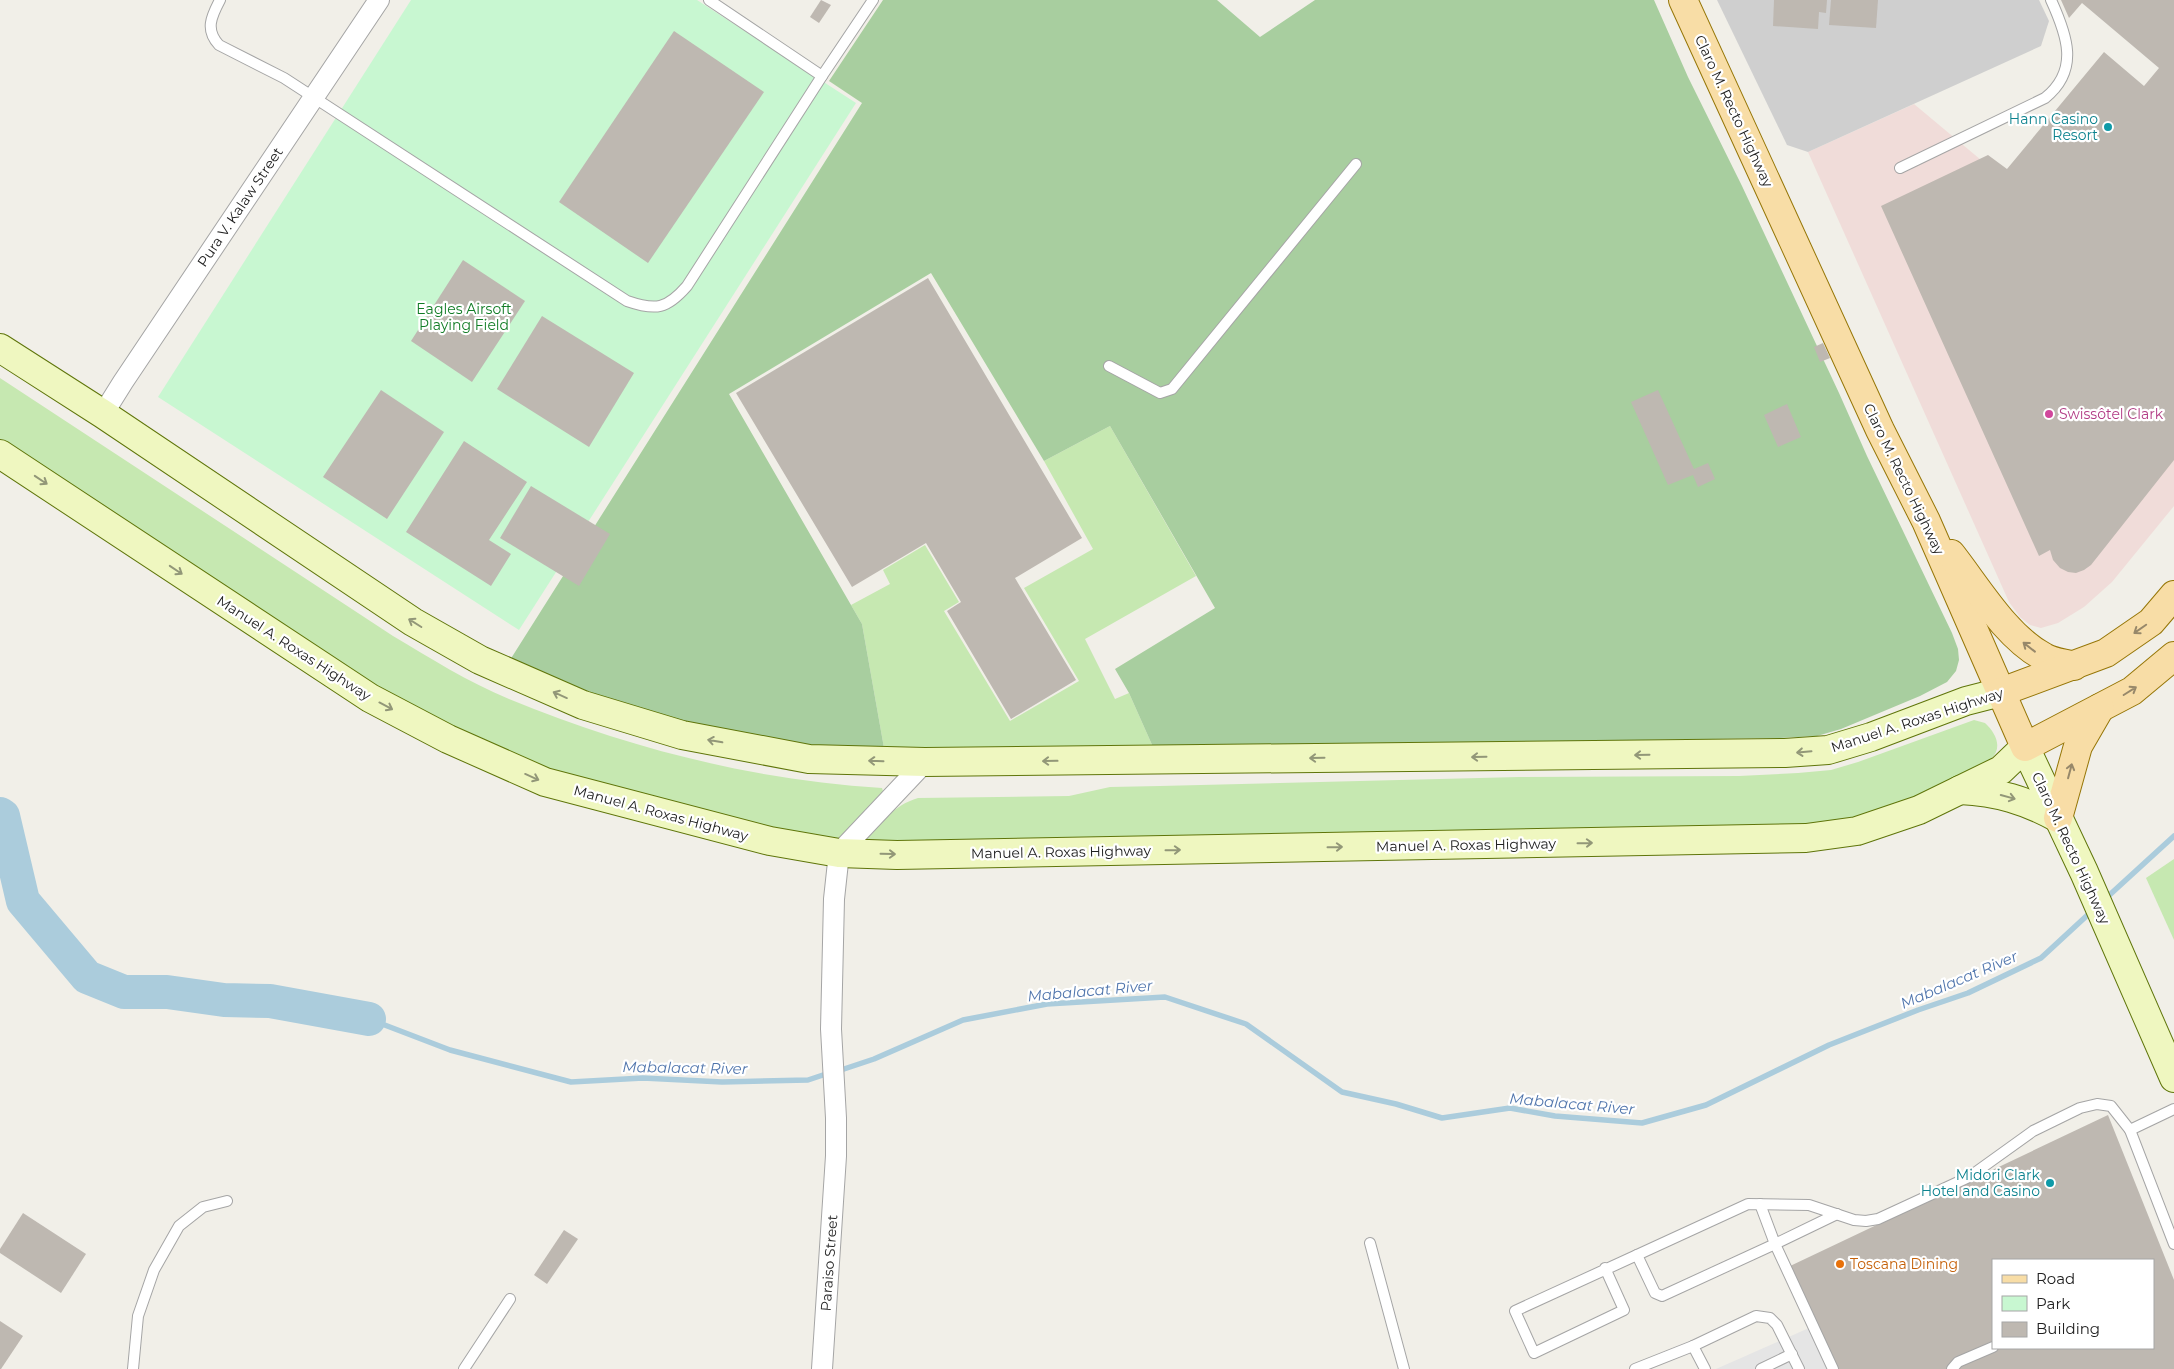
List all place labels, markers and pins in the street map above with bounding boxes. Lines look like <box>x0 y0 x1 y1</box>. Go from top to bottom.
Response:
place label: Hann Casino Resort <box>2009 110 2098 144</box>
marker: Hann Casino Resort <box>2102 121 2114 133</box>
place label: Swissôtel Clark <box>2059 405 2164 423</box>
marker: Swissôtel Clark <box>2043 408 2055 420</box>
place label: Midori Clark Hotel and Casino <box>1921 1166 2041 1200</box>
marker: Midori Clark Hotel and Casino <box>2044 1177 2056 1189</box>
place label: Toscana Dining <box>1850 1255 1958 1273</box>
marker: Toscana Dining <box>1834 1258 1846 1270</box>

